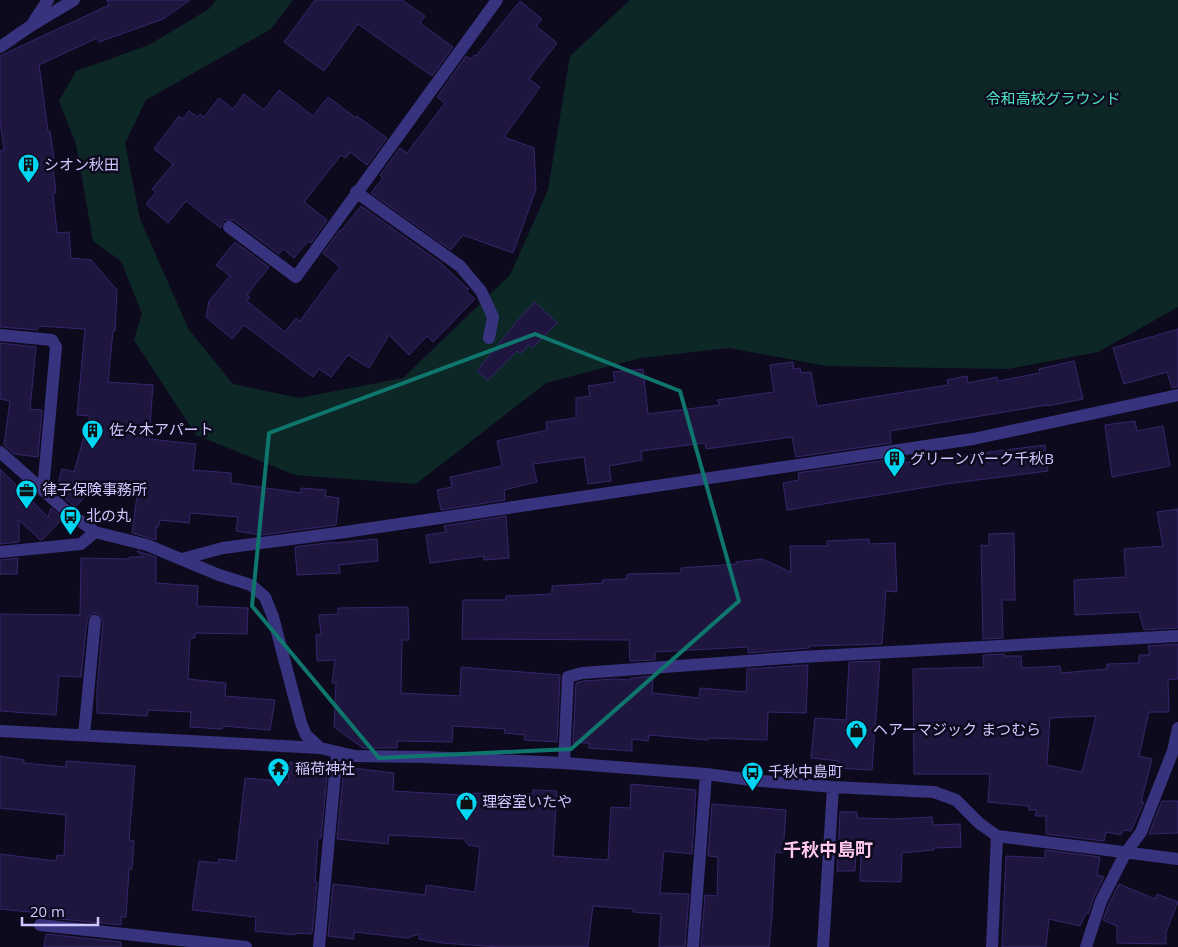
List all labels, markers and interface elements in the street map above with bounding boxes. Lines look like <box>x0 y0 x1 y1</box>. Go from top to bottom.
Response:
park label: 令和高校グラウンド <box>985 88 1121 108</box>
building icon: シオン秋田 <box>16 153 40 184</box>
place label: シオン秋田 <box>44 154 119 174</box>
building icon: 佐々木アパート <box>81 418 105 449</box>
place label: 佐々木アパート <box>109 419 214 439</box>
building icon: グリーンパーク千秋B <box>882 447 906 478</box>
place label: グリーンパーク千秋B <box>910 448 1054 468</box>
office icon: 律子保険事務所 <box>14 478 38 509</box>
place label: 律子保険事務所 <box>42 479 147 499</box>
bus stop icon: 北の丸 <box>58 504 82 535</box>
place label: 北の丸 <box>86 505 131 525</box>
shop icon: ヘアーマジック まつむら <box>845 718 869 749</box>
place label: ヘアーマジック まつむら <box>873 719 1041 739</box>
temple icon: 稲荷神社 <box>267 757 291 788</box>
place label: 稲荷神社 <box>295 758 355 778</box>
bus stop icon: 千秋中島町 <box>740 760 764 791</box>
place label: 千秋中島町 <box>768 761 843 781</box>
shop icon: 理容室いたや <box>454 790 478 821</box>
place label: 理容室いたや <box>482 791 572 811</box>
district label: 千秋中島町 <box>783 837 873 861</box>
scale bar <box>22 894 99 926</box>
text: 20 m <box>30 901 65 921</box>

